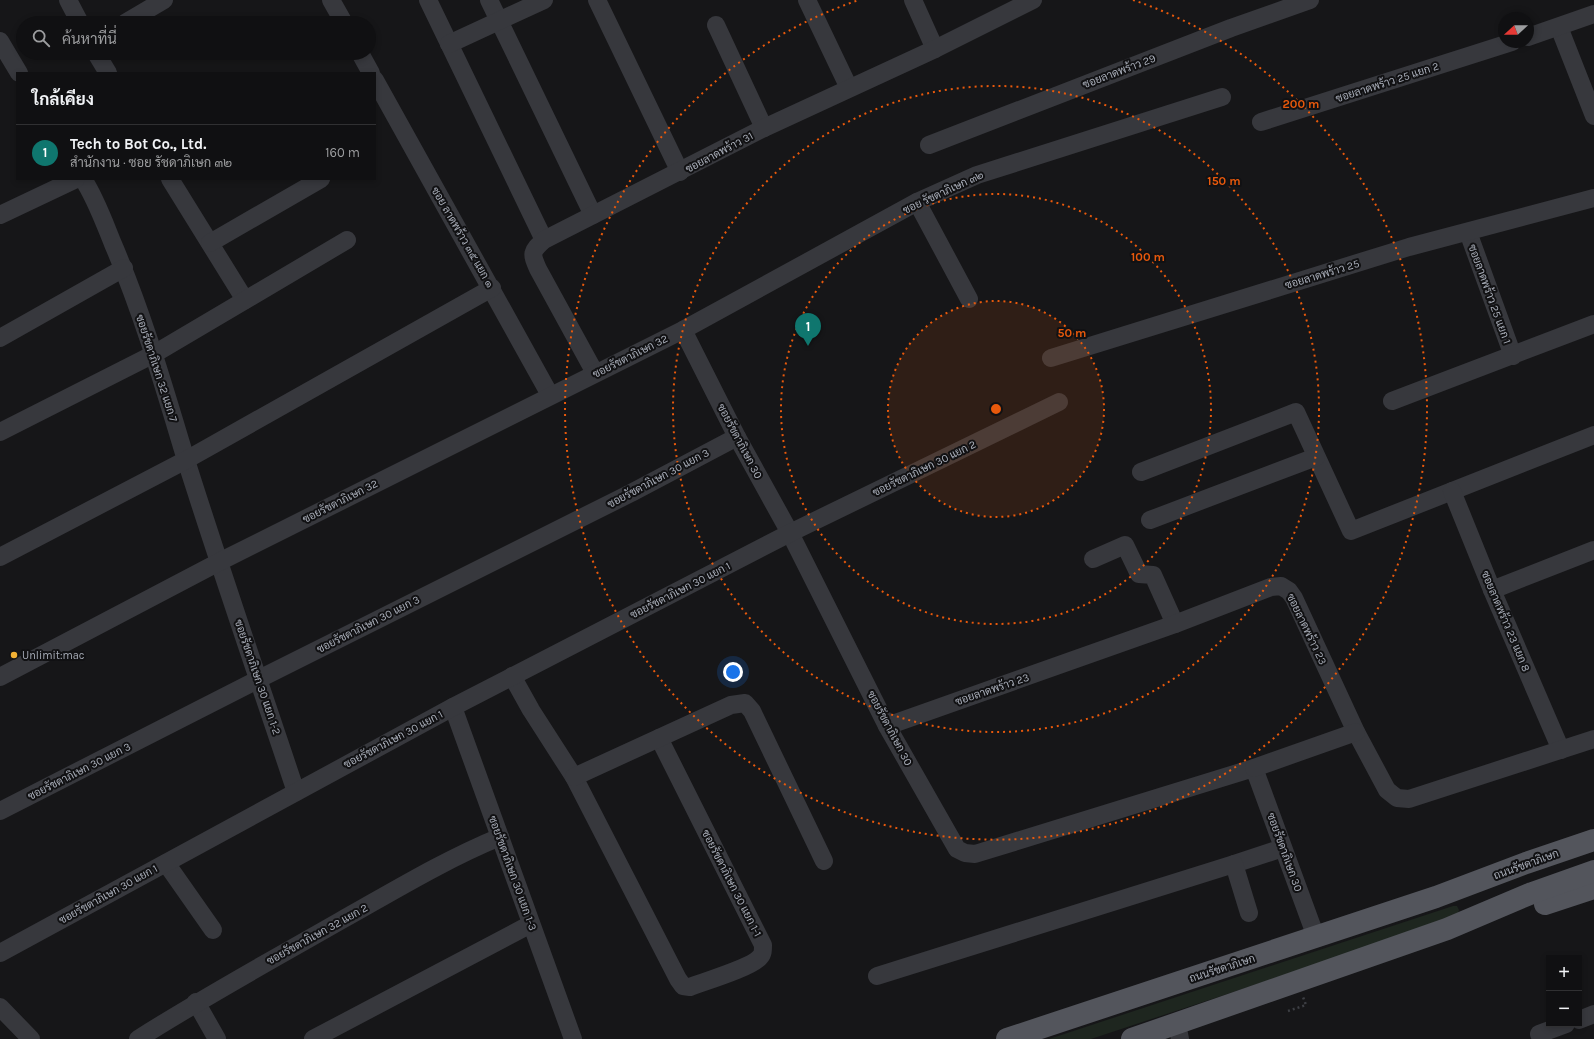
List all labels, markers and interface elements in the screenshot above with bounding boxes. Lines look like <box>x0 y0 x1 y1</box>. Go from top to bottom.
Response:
north arrow <box>1498 12 1534 48</box>
search box <box>16 16 376 60</box>
icon: search <box>30 27 52 49</box>
text: ค้นหาที่นี่ <box>62 30 117 48</box>
street label: ซอยลาดพร้าว 29 <box>1080 51 1158 91</box>
street label: ซอยลาดพร้าว 25 แยก 2 <box>1334 59 1440 105</box>
text: ใกล้เคียง <box>32 89 94 109</box>
text: 200 m <box>1283 97 1319 111</box>
street label: ซอยลาดพร้าว 31 <box>683 128 755 176</box>
text: Tech to Bot Co., Ltd. <box>70 135 206 153</box>
text: 1 <box>43 145 47 160</box>
text: 160 m <box>325 145 360 160</box>
text: สำนักงาน · ซอย รัชดาภิเษก ๓๒ <box>70 155 232 170</box>
street label: ซอย รัชดาภิเษก ๓๒ <box>900 167 986 217</box>
text: 150 m <box>1207 174 1241 188</box>
street label: ซอย ลาดพร้าว ๓๕ แยก ๑ <box>428 184 498 290</box>
street label: ซอยลาดพร้าว 25 แยก 1 <box>1465 242 1515 346</box>
text: 100 m <box>1131 250 1165 264</box>
street label: ซอยลาดพร้าว 25 <box>1283 256 1361 292</box>
street label: ซอยรัชดาภิเษก 32 แยก 7 <box>133 312 181 424</box>
pin: 1 <box>795 313 821 346</box>
text: 50 m <box>1058 326 1087 340</box>
street label: ซอยรัชดาภิเษก 32 <box>590 331 670 381</box>
street label: ซอยรัชดาภิเษก 30 <box>714 401 766 481</box>
centre of rings <box>989 402 1003 416</box>
street label: ซอยรัชดาภิเษก 30 แยก 2 <box>870 437 978 499</box>
street label: ซอยรัชดาภิเษก 30 แยก 3 <box>605 445 711 511</box>
street label: ซอยรัชดาภิเษก 32 <box>300 476 380 526</box>
street label: ซอยรัชดาภิเษก 30 แยก 1 <box>627 559 733 621</box>
street label: ซอยลาดพร้าว 23 แยก 8 <box>1478 568 1534 674</box>
street label: ซอยลาดพร้าว 23 <box>1284 591 1330 667</box>
street label: ซอยรัชดาภิเษก 30 แยก 3 <box>314 592 422 656</box>
street label: ซอยรัชดาภิเษก 30 แยก 1-2 <box>232 618 284 736</box>
place label: Unlimit:mac <box>22 649 85 662</box>
marker: Unlimit:mac <box>9 650 19 660</box>
your location <box>723 662 743 682</box>
street label: ซอยลาดพร้าว 23 <box>953 670 1031 708</box>
street label: ซอยรัชดาภิเษก 30 <box>864 688 916 768</box>
street label: ซอยรัชดาภิเษก 30 แยก 1 <box>341 707 445 771</box>
street label: ซอยรัชดาภิเษก 30 แยก 3 <box>25 739 133 803</box>
street label: ซอยรัชดาภิเษก 30 <box>1264 811 1306 893</box>
street label: ซอยรัชดาภิเษก 30 แยก 1-3 <box>486 814 540 932</box>
street label: ซอยรัชดาภิเษก 30 แยก 1-1 <box>699 827 765 939</box>
street label: ถนนรัชดาภิเษก <box>1492 846 1560 882</box>
street label: ซอยรัชดาภิเษก 30 แยก 1 <box>56 861 160 927</box>
street label: ซอยรัชดาภิเษก 32 แยก 2 <box>264 900 370 968</box>
street label: ถนนรัชดาภิเษก <box>1187 951 1257 985</box>
map controls <box>1546 955 1582 1027</box>
button: + <box>1546 955 1582 991</box>
button: − <box>1546 991 1582 1027</box>

